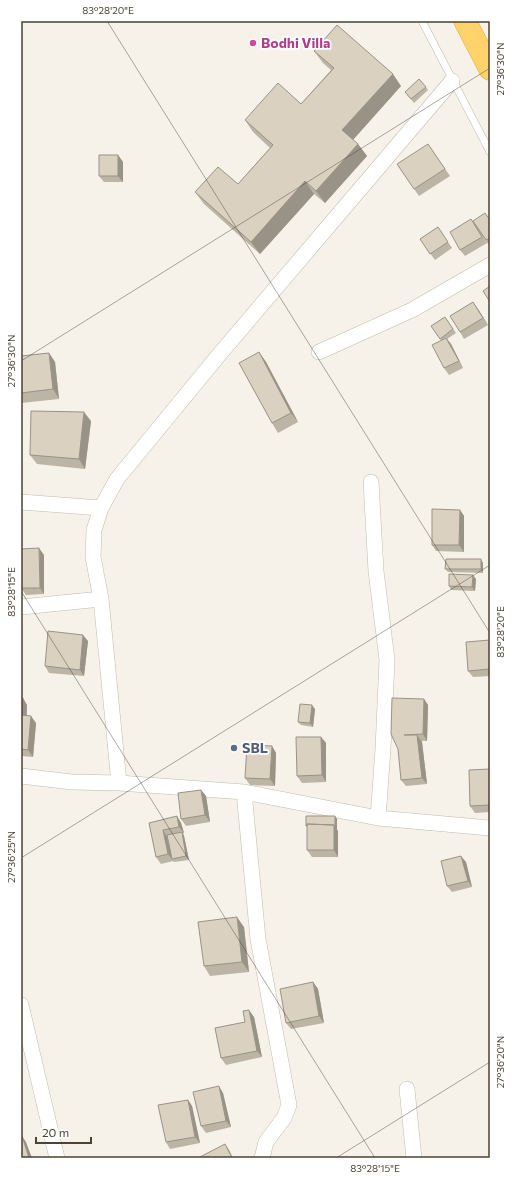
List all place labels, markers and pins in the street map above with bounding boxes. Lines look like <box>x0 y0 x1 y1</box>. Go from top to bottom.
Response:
place label: Bodhi Villa <box>261 34 330 51</box>
marker: Bodhi Villa <box>248 38 258 48</box>
place label: SBL <box>242 739 268 756</box>
marker: SBL <box>229 743 239 753</box>

